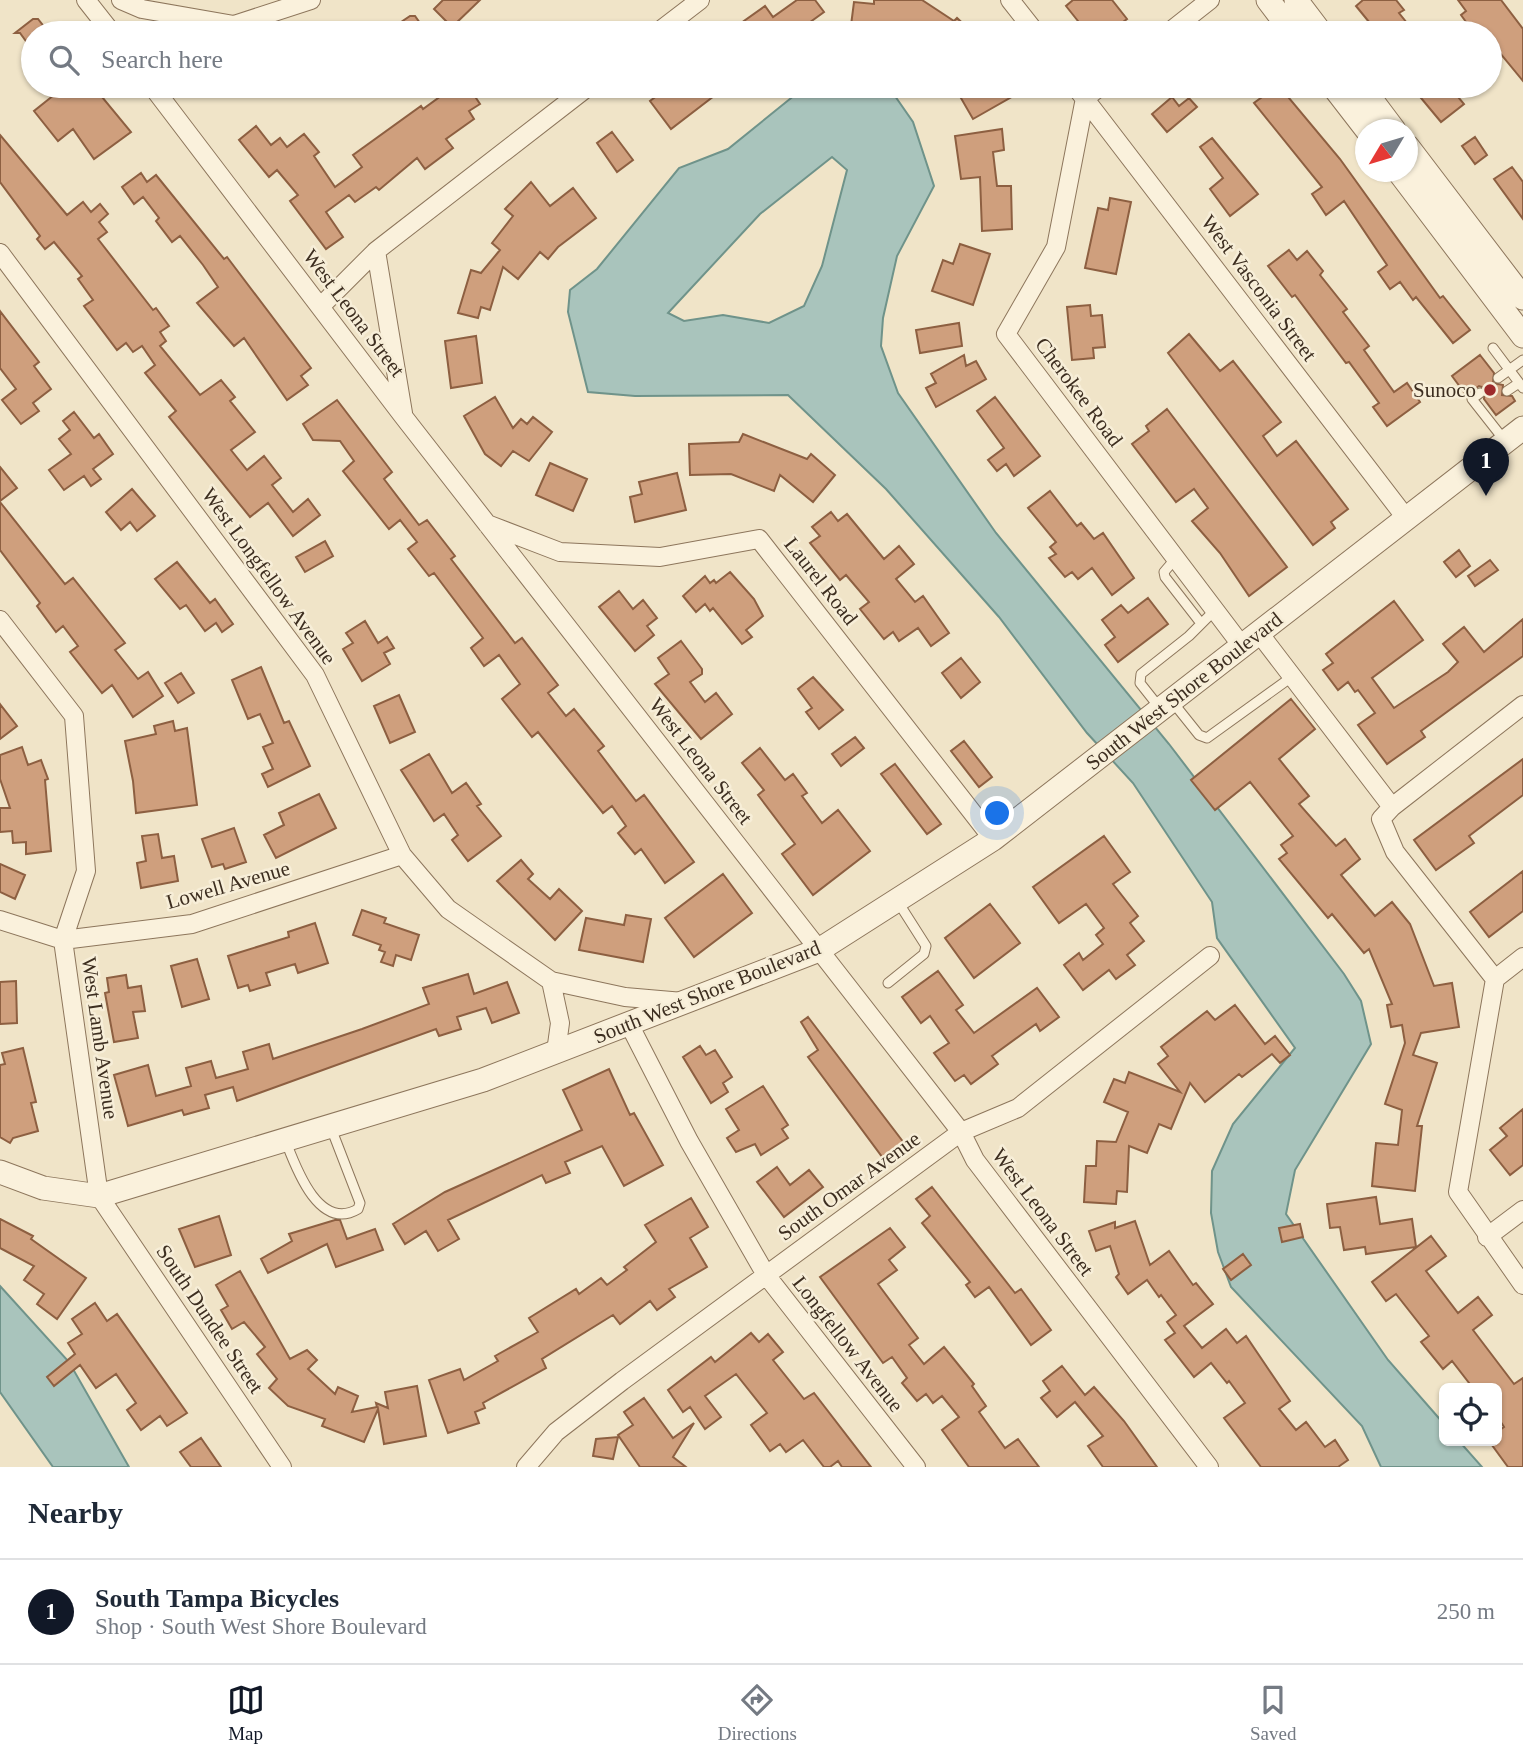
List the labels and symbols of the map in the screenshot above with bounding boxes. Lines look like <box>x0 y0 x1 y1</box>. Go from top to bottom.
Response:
north arrow <box>1355 119 1418 182</box>
street label: West Vasconia Street <box>1196 210 1322 366</box>
street label: West Leona Street <box>298 245 410 382</box>
street label: Cherokee Road <box>1030 333 1128 452</box>
place label: Sunoco <box>1413 378 1476 402</box>
marker: Sunoco <box>1482 382 1498 398</box>
pin: 1 <box>1463 438 1509 496</box>
street label: West Longfellow Avenue <box>197 483 341 669</box>
street label: Laurel Road <box>779 532 863 630</box>
street label: South West Shore Boulevard <box>1081 607 1287 775</box>
street label: West Leona Street <box>644 693 758 829</box>
your location <box>980 796 1014 830</box>
street label: Lowell Avenue <box>163 856 293 914</box>
street label: South West Shore Boulevard <box>590 935 824 1049</box>
street label: West Lamb Avenue <box>77 955 123 1121</box>
street label: South Omar Avenue <box>773 1126 925 1246</box>
street label: West Leona Street <box>987 1144 1099 1281</box>
street label: South Dundee Street <box>151 1240 269 1398</box>
street label: Longfellow Avenue <box>787 1271 909 1417</box>

